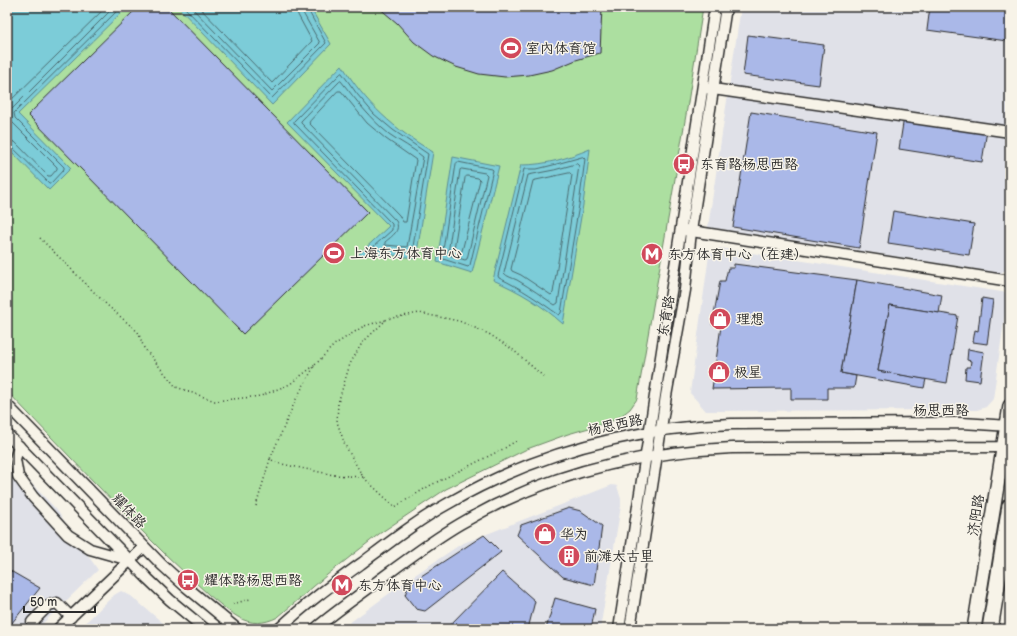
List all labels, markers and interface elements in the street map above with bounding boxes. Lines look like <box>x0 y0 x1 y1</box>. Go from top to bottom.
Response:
sports icon: 室内体育馆 <box>498 35 524 61</box>
place label: 室内体育馆 <box>526 40 596 57</box>
bus stop icon: 东育路杨思西路 <box>671 151 697 177</box>
place label: 东育路杨思西路 <box>700 156 798 173</box>
sports icon: 上海东方体育中心 <box>321 240 347 266</box>
metro station icon: 东方体育中心（在建） <box>639 241 665 267</box>
place label: 上海东方体育中心 <box>350 245 462 262</box>
place label: 东方体育中心（在建） <box>668 246 808 263</box>
street label: 东育路 <box>654 294 678 338</box>
shop icon: 理想 <box>707 306 733 332</box>
place label: 理想 <box>736 311 764 328</box>
shop icon: 极星 <box>706 359 732 385</box>
place label: 极星 <box>734 364 762 381</box>
street label: 杨思西路 <box>913 402 969 419</box>
street label: 杨思西路 <box>586 411 644 439</box>
street label: 耀体路 <box>108 490 150 532</box>
street label: 济阳路 <box>964 493 988 537</box>
shop icon: 华为 <box>532 521 558 547</box>
place label: 华为 <box>560 526 588 543</box>
building icon: 前滩太古里 <box>556 543 582 569</box>
place label: 前滩太古里 <box>584 548 654 565</box>
bus stop icon: 耀体路杨思西路 <box>175 567 201 593</box>
place label: 耀体路杨思西路 <box>204 572 302 589</box>
metro station icon: 东方体育中心 <box>329 572 355 598</box>
place label: 东方体育中心 <box>358 577 442 594</box>
scale bar <box>24 588 95 614</box>
text: 50 m <box>30 595 57 610</box>

